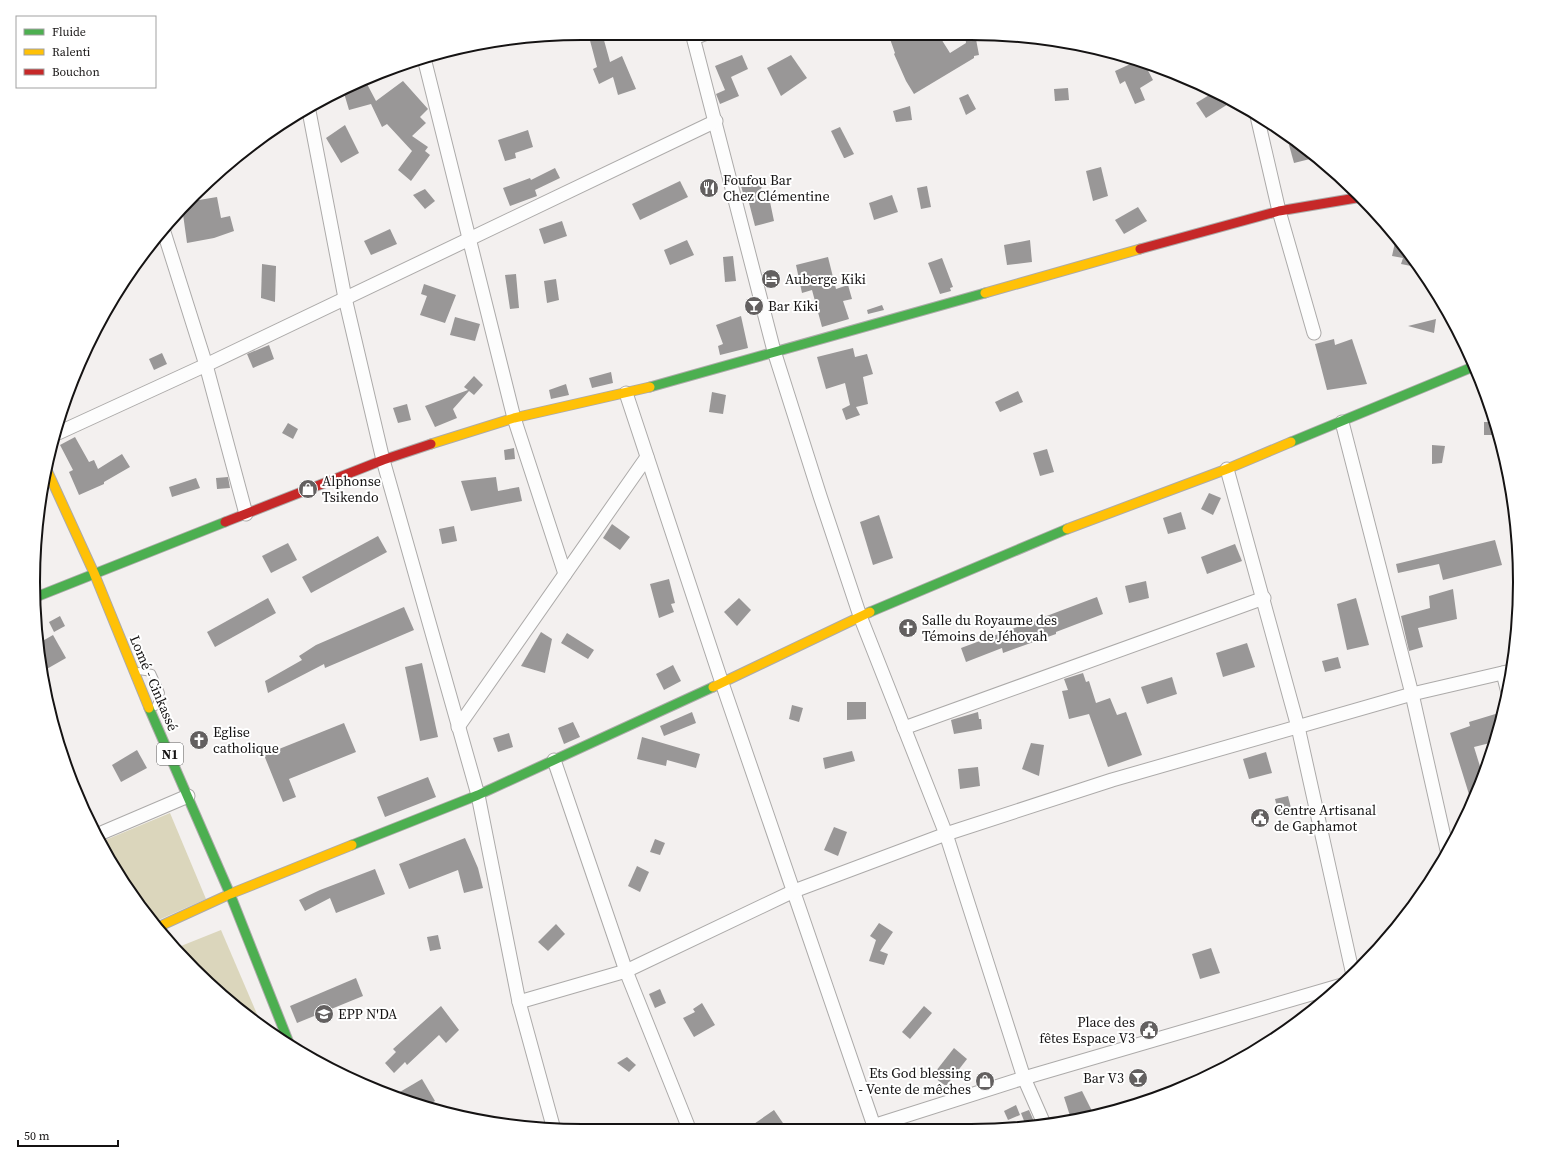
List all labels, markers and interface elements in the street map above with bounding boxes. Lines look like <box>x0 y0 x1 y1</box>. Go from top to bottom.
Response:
legend <box>16 16 156 88</box>
text: Fluide <box>52 24 86 40</box>
text: Ralenti <box>52 44 91 60</box>
text: Bouchon <box>52 64 100 80</box>
place label: Foufou Bar Chez Clémentine <box>723 170 830 206</box>
restaurant icon: Foufou Bar Chez Clémentine <box>698 177 720 199</box>
hotel icon: Auberge Kiki <box>760 268 782 290</box>
place label: Auberge Kiki <box>785 269 866 289</box>
bar icon: Bar Kiki <box>743 295 765 317</box>
place label: Bar Kiki <box>768 296 818 316</box>
place label: Alphonse Tsikendo <box>322 471 381 507</box>
shop icon: Alphonse Tsikendo <box>297 478 319 500</box>
place label: Salle du Royaume des Témoins de Jéhovah <box>922 610 1057 646</box>
church icon: Salle du Royaume des Témoins de Jéhovah <box>897 617 919 639</box>
street label: Lomé - Cinkassé <box>125 632 183 734</box>
place label: Eglise catholique <box>213 722 279 758</box>
church icon: Eglise catholique <box>188 729 210 751</box>
road number: N1 <box>157 743 183 765</box>
place label: Centre Artisanal de Gaphamot <box>1274 800 1376 836</box>
public building icon: Centre Artisanal de Gaphamot <box>1249 807 1271 829</box>
school or university icon: EPP N'DA <box>313 1003 335 1025</box>
place label: EPP N'DA <box>338 1004 398 1024</box>
place label: Place des fêtes Espace V3 <box>1039 1012 1135 1048</box>
public building icon: Place des fêtes Espace V3 <box>1138 1019 1160 1041</box>
place label: Ets God blessing - Vente de mêches <box>858 1063 971 1099</box>
bar icon: Bar V3 <box>1127 1067 1149 1089</box>
place label: Bar V3 <box>1083 1068 1124 1088</box>
shop icon: Ets God blessing - Vente de mêches <box>974 1070 996 1092</box>
scale bar <box>18 1122 118 1148</box>
text: 50 m <box>24 1128 50 1144</box>

